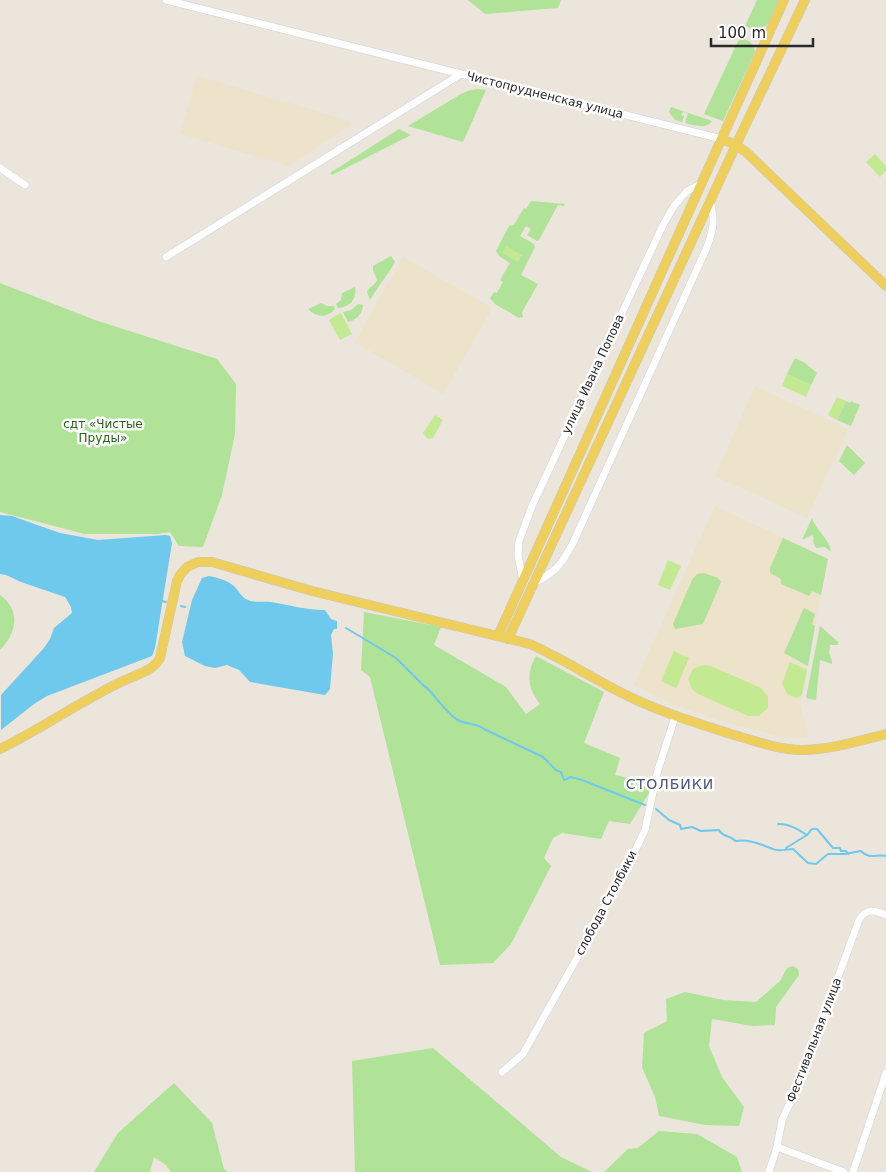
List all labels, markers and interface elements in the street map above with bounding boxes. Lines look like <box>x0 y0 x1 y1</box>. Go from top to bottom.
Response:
scale bar <box>711 15 814 47</box>
text: 100 m <box>718 24 766 42</box>
street label: Чистопрудненская улица <box>465 69 625 121</box>
street label: улица Ивана Попова <box>559 312 627 436</box>
park label: сдт «Чистые Пруды» <box>63 417 143 445</box>
district label: СТОЛБИКИ <box>626 776 714 792</box>
street label: слобода Столбики <box>572 848 640 958</box>
street label: Фестивальная улица <box>784 976 844 1104</box>

